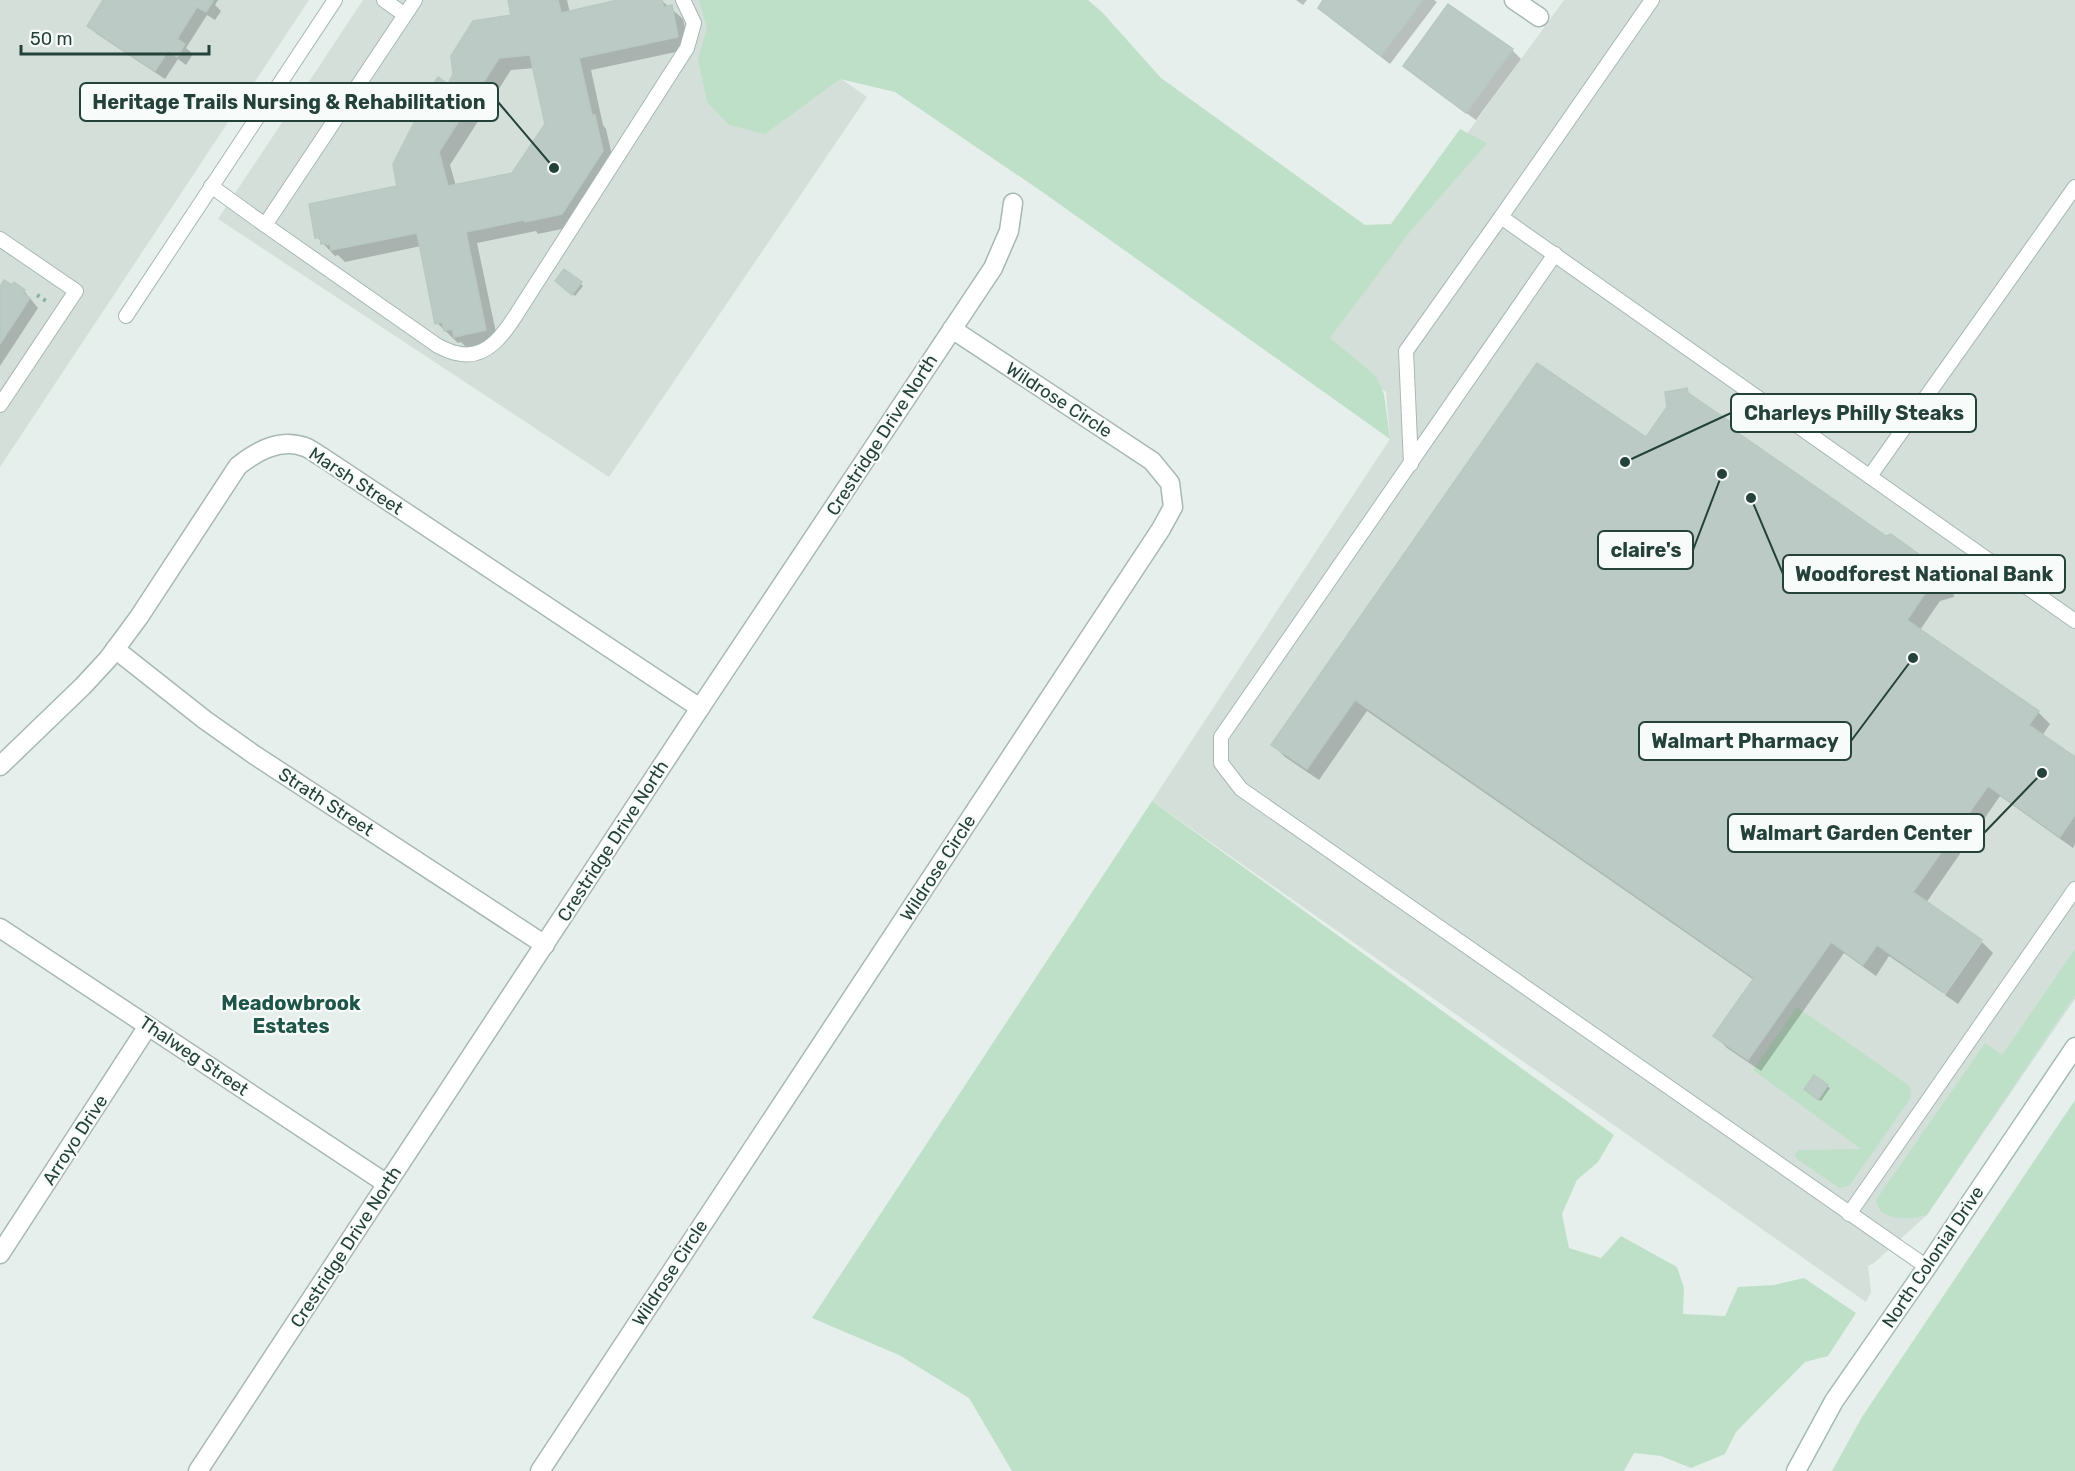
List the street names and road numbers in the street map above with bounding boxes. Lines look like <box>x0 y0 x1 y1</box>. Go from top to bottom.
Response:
street label: Crestridge Drive North <box>822 350 942 520</box>
street label: Wildrose Circle <box>1002 358 1116 442</box>
street label: Marsh Street <box>305 442 407 520</box>
street label: Crestridge Drive North <box>553 756 673 926</box>
street label: Strath Street <box>274 763 378 841</box>
street label: Wildrose Circle <box>896 811 980 925</box>
street label: Thalweg Street <box>135 1011 253 1101</box>
street label: Arroyo Drive <box>38 1091 112 1189</box>
street label: Crestridge Drive North <box>286 1162 406 1332</box>
street label: North Colonial Drive <box>1877 1182 1989 1332</box>
street label: Wildrose Circle <box>628 1216 712 1330</box>

